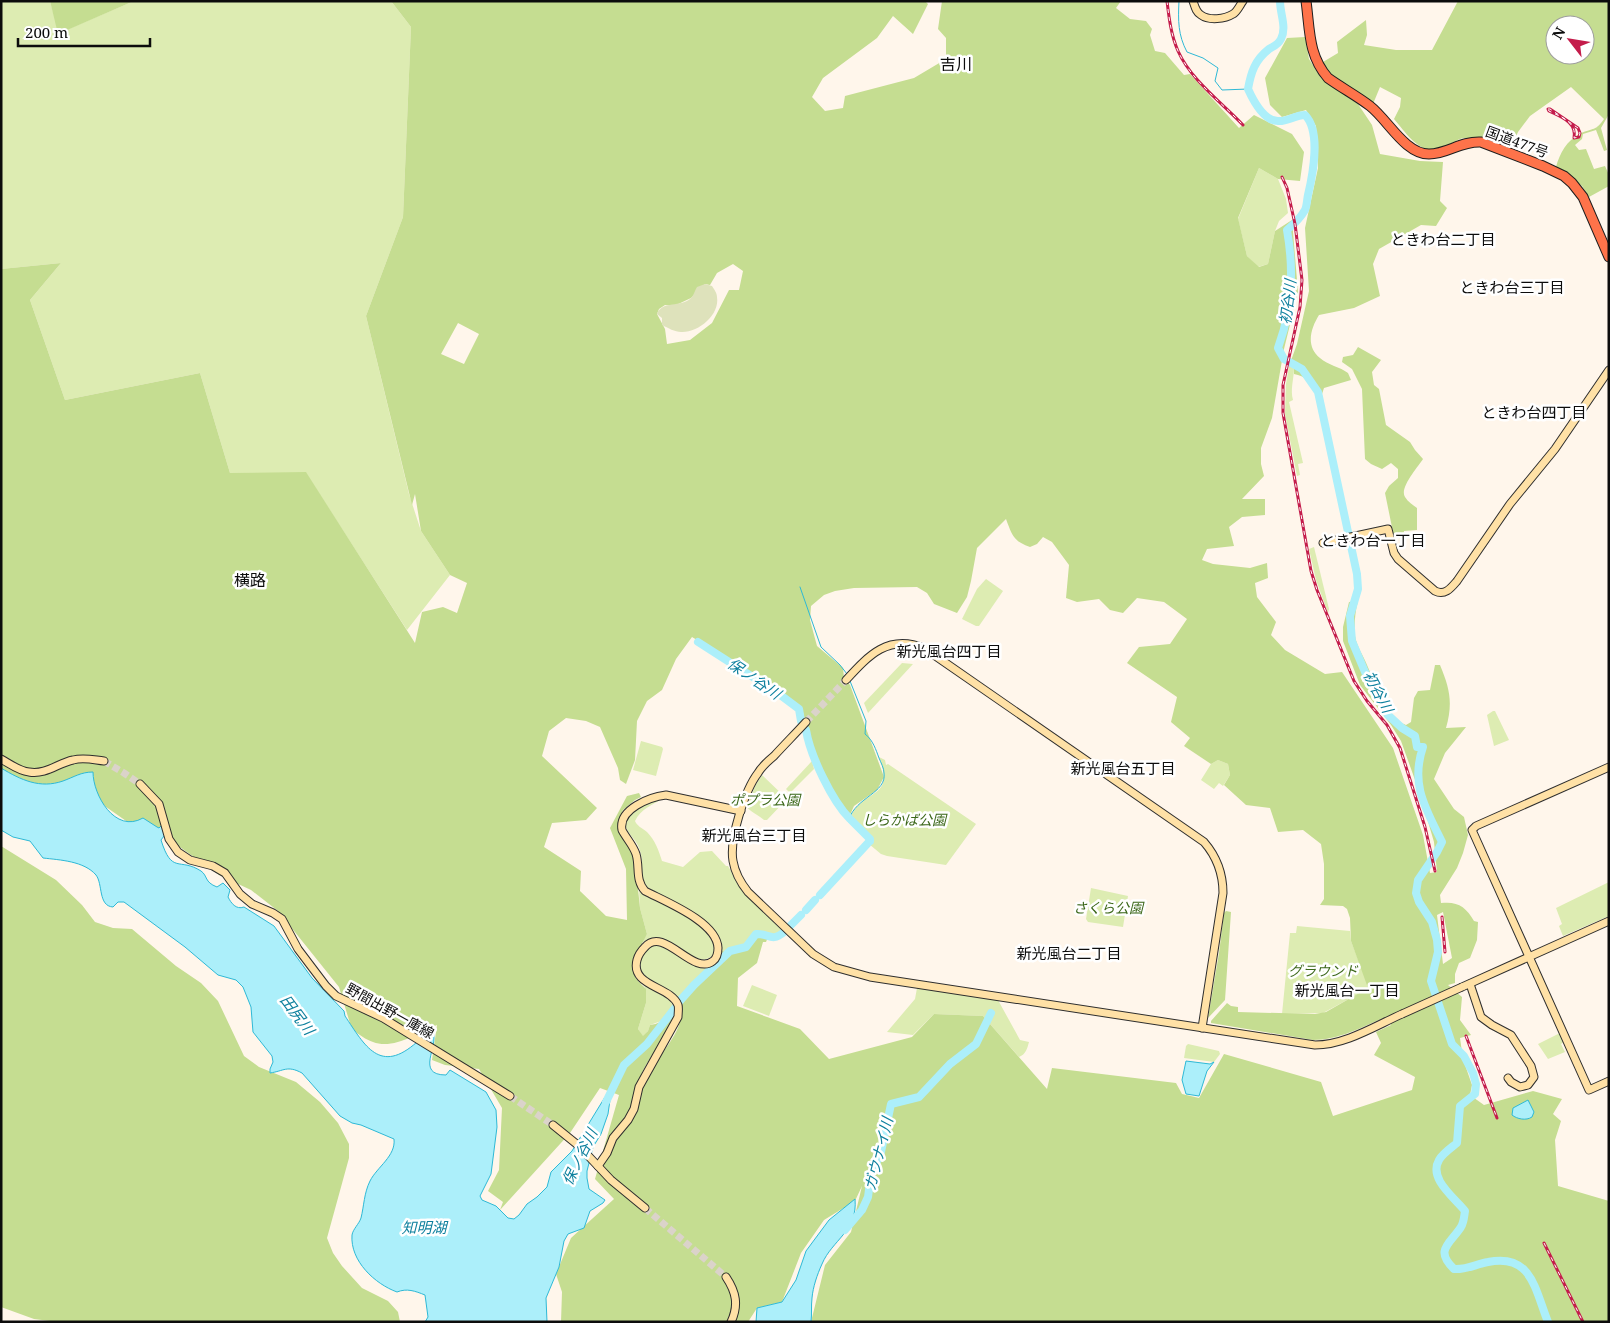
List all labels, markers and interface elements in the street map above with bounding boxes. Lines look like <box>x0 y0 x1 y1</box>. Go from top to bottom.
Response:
scale bar <box>18 15 150 47</box>
north arrow <box>1545 15 1595 65</box>
text: 200 m <box>25 22 68 42</box>
text: N <box>1547 23 1569 43</box>
district label: 吉川 <box>940 53 972 75</box>
street label: 国道477号 <box>1483 121 1551 162</box>
district label: ときわ台二丁目 <box>1390 229 1496 249</box>
water label: 初谷川 <box>1274 276 1300 325</box>
district label: ときわ台三丁目 <box>1459 277 1565 297</box>
district label: ときわ台四丁目 <box>1481 402 1587 422</box>
district label: ときわ台一丁目 <box>1320 530 1426 550</box>
district label: 横路 <box>234 569 266 591</box>
district label: 新光風台四丁目 <box>896 641 1002 661</box>
water label: 保ノ谷川 <box>724 653 787 704</box>
water label: 初谷川 <box>1359 667 1399 718</box>
district label: 新光風台五丁目 <box>1070 758 1176 778</box>
park label: ポプラ公園 <box>730 790 802 809</box>
park label: しらかば公園 <box>862 810 948 829</box>
district label: 新光風台三丁目 <box>701 825 807 845</box>
park label: さくら公園 <box>1073 898 1145 917</box>
district label: 新光風台二丁目 <box>1016 943 1122 963</box>
park label: グラウンド <box>1288 961 1359 980</box>
street label: 野間出野一庫線 <box>343 978 438 1043</box>
district label: 新光風台一丁目 <box>1294 980 1400 1000</box>
water label: 田尻川 <box>276 990 321 1040</box>
water label: ガウナイ川 <box>859 1113 897 1193</box>
water label: 保ノ谷川 <box>557 1123 602 1188</box>
water label: 知明湖 <box>401 1217 448 1237</box>

